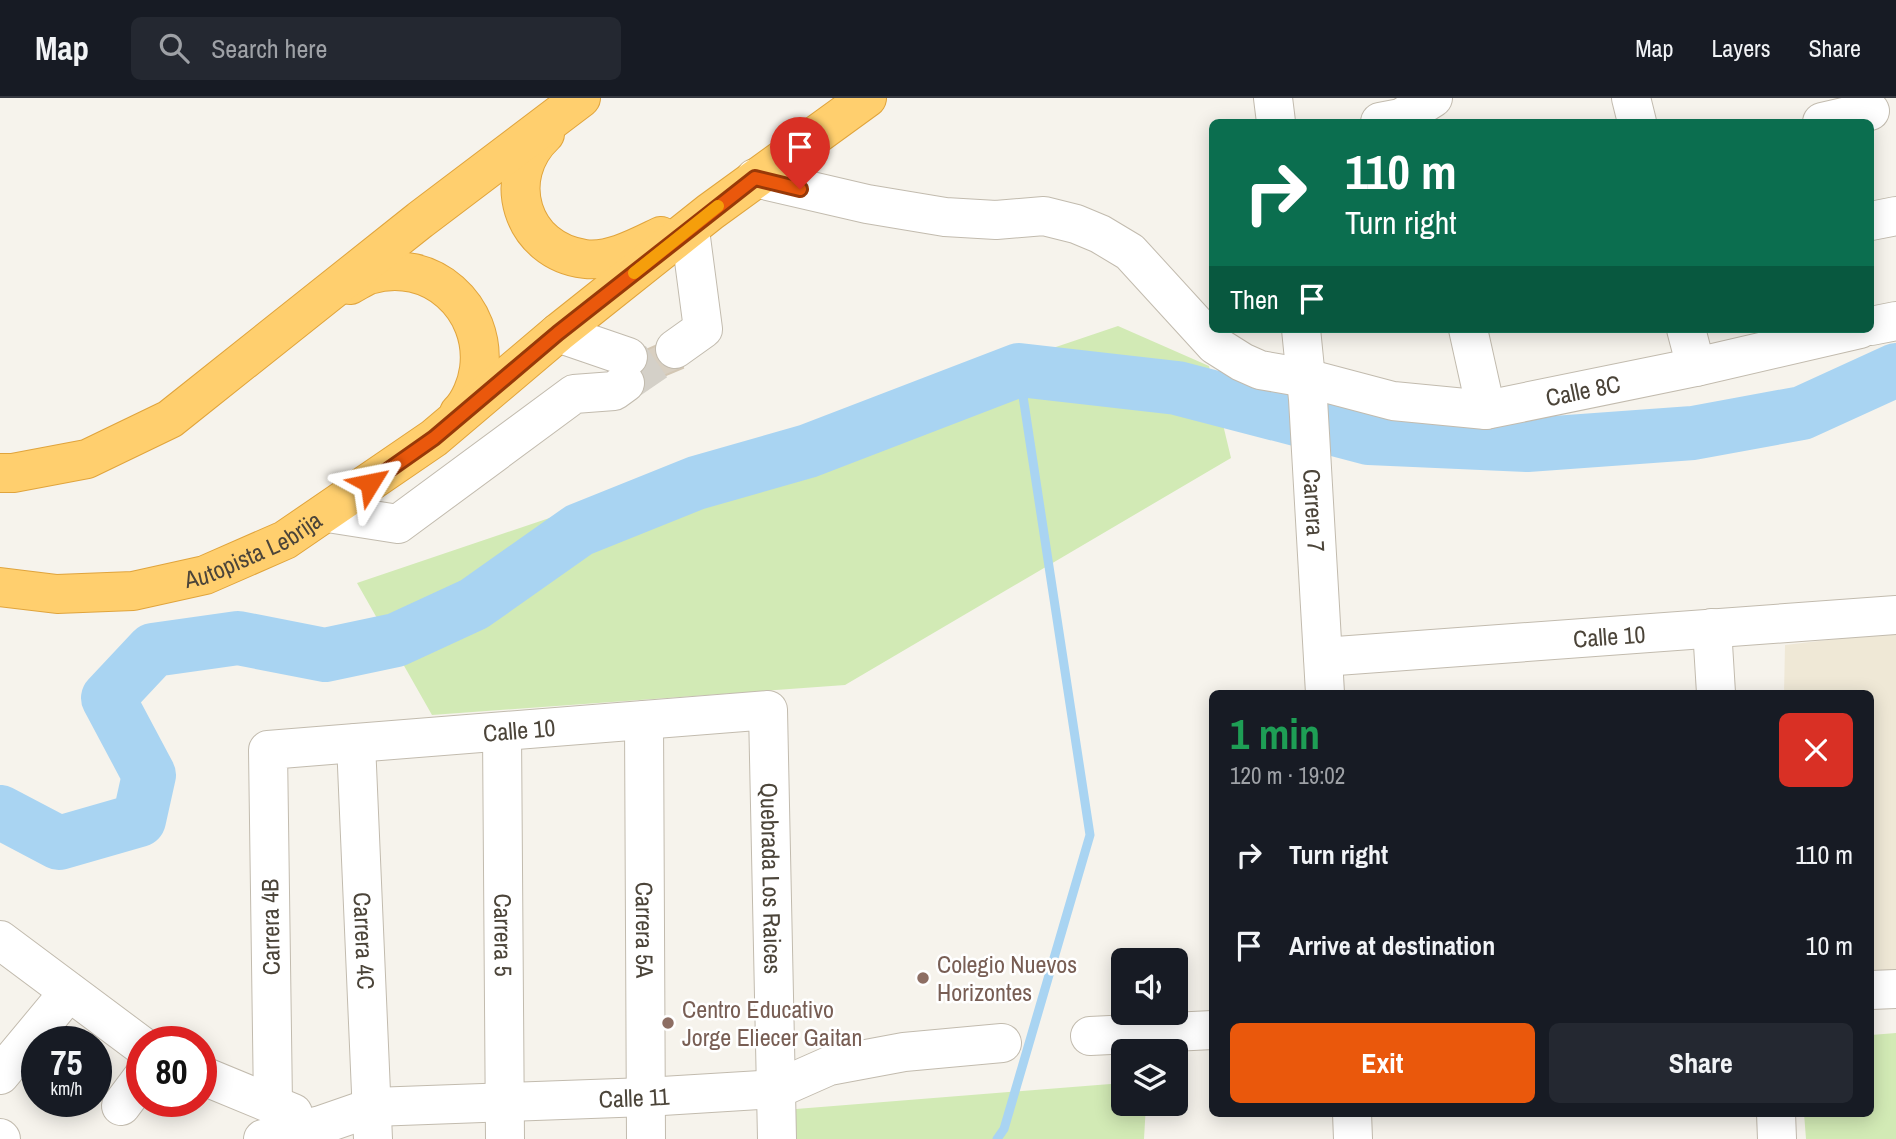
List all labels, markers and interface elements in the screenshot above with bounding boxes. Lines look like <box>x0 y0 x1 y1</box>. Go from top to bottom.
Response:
search box <box>131 17 621 80</box>
text: Map <box>35 26 89 70</box>
icon: search <box>155 29 193 67</box>
text: Search here <box>211 31 327 66</box>
text: Map <box>1635 32 1673 64</box>
text: Layers <box>1711 32 1770 64</box>
text: Share <box>1808 32 1861 64</box>
pin <box>770 117 830 189</box>
icon: arrive <box>781 128 819 166</box>
text: 110 m <box>1345 138 1457 204</box>
icon: right <box>1230 147 1321 238</box>
text: Turn right <box>1345 201 1457 244</box>
icon: arrive <box>1293 280 1331 318</box>
text: Then <box>1230 282 1279 317</box>
street label: Calle 8C <box>1543 367 1623 413</box>
position arrow <box>333 446 407 520</box>
street label: Carrera 7 <box>1296 468 1333 553</box>
street label: Autopista Lebrija <box>180 504 328 595</box>
street label: Calle 10 <box>1572 617 1646 655</box>
text: 1 min <box>1230 706 1320 762</box>
street label: Calle 10 <box>482 711 556 749</box>
button: close <box>1779 713 1853 787</box>
text: 120 m · 19:02 <box>1230 760 1345 791</box>
street label: Quebrada Los Raices <box>754 782 790 974</box>
icon: right <box>1230 836 1268 874</box>
text: Turn right <box>1289 837 1388 872</box>
text: 110 m <box>1795 837 1853 872</box>
street label: Carrera 4B <box>253 879 287 975</box>
street label: Carrera 5A <box>629 882 661 979</box>
street label: Carrera 4C <box>346 891 383 990</box>
street label: Carrera 5 <box>487 893 520 977</box>
icon: arrive <box>1230 927 1268 965</box>
text: Arrive at destination <box>1289 928 1495 963</box>
text: 10 m <box>1806 928 1853 963</box>
place label: Colegio Nuevos Horizontes <box>937 948 1077 1008</box>
map controls <box>1111 948 1188 1116</box>
button: sound <box>1111 948 1188 1025</box>
marker: Colegio Nuevos Horizontes <box>915 970 931 986</box>
place label: Centro Educativo Jorge Eliecer Gaitan <box>682 993 863 1053</box>
marker: Centro Educativo Jorge Eliecer Gaitan <box>660 1015 676 1031</box>
button: Exit <box>1230 1023 1535 1103</box>
button: Share <box>1549 1023 1853 1103</box>
speed limit sign: 80 <box>126 1026 217 1117</box>
text: 75 <box>51 1039 82 1086</box>
button: layers <box>1111 1039 1188 1116</box>
text: km/h <box>51 1076 83 1101</box>
street label: Calle 11 <box>598 1080 671 1115</box>

